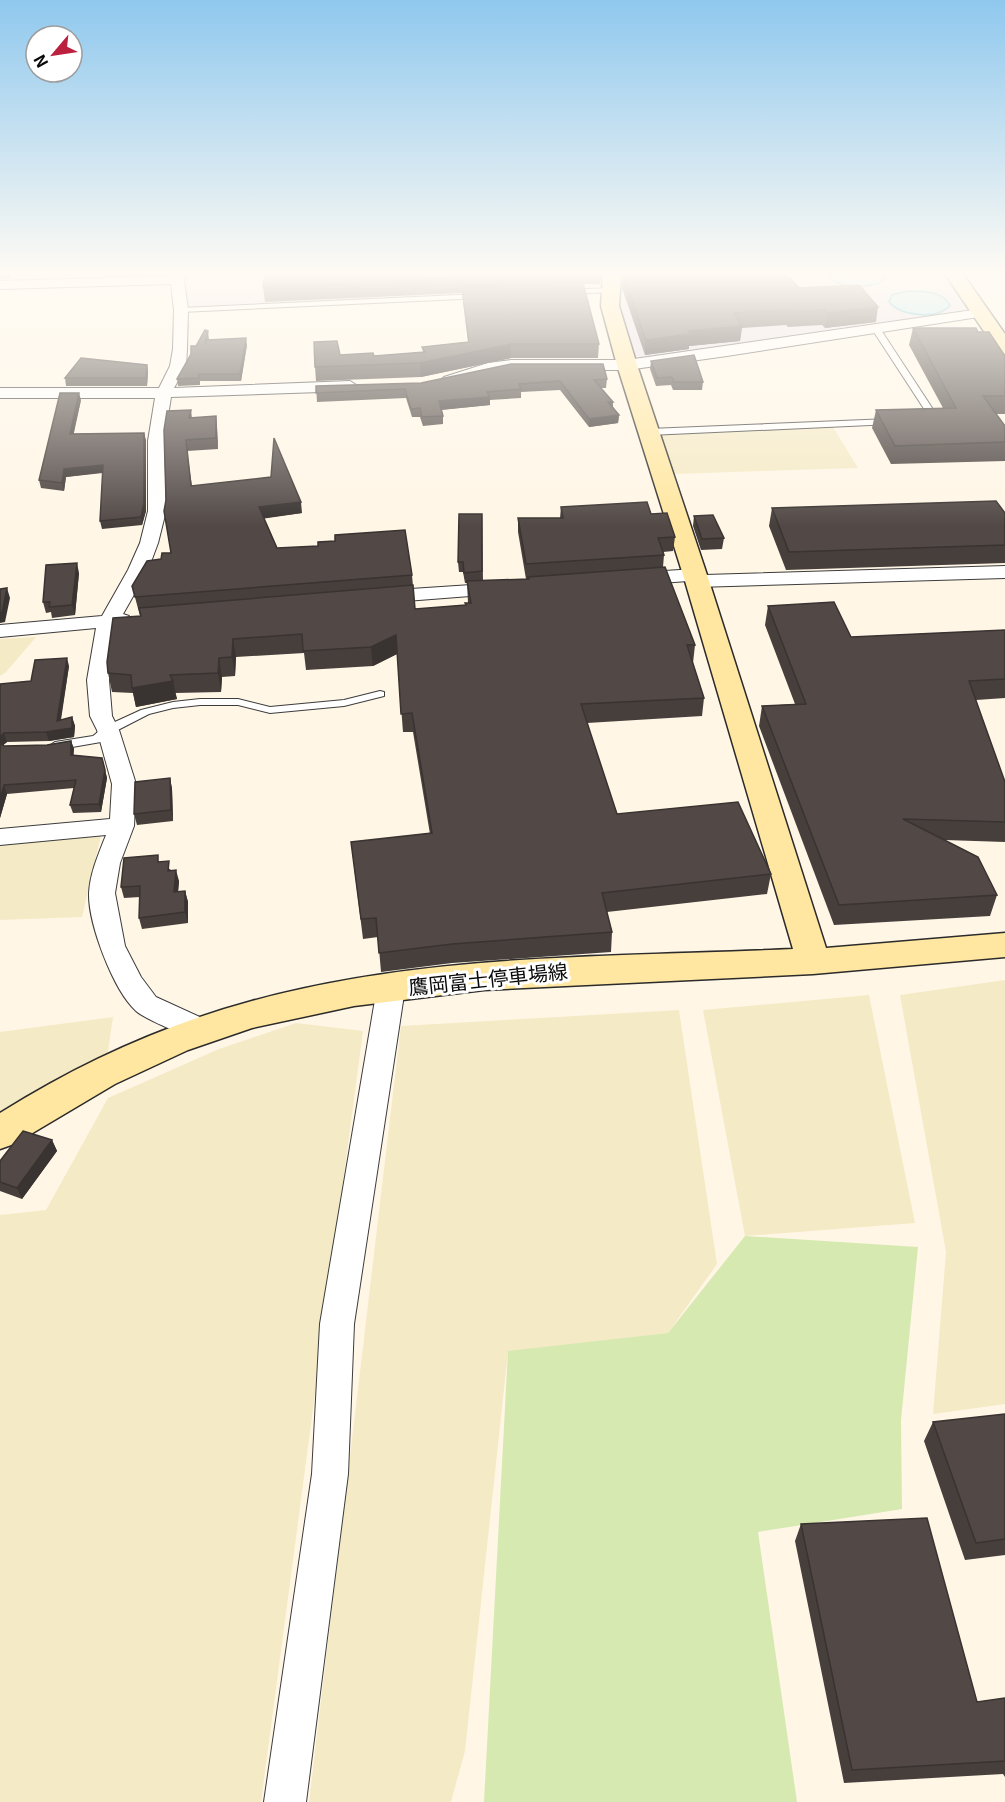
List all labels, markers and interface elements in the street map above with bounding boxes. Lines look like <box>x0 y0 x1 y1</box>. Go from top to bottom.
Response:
north arrow <box>24 24 84 84</box>
text: N <box>27 51 53 73</box>
street label: 鷹岡富士停車場線 <box>407 955 569 1001</box>

